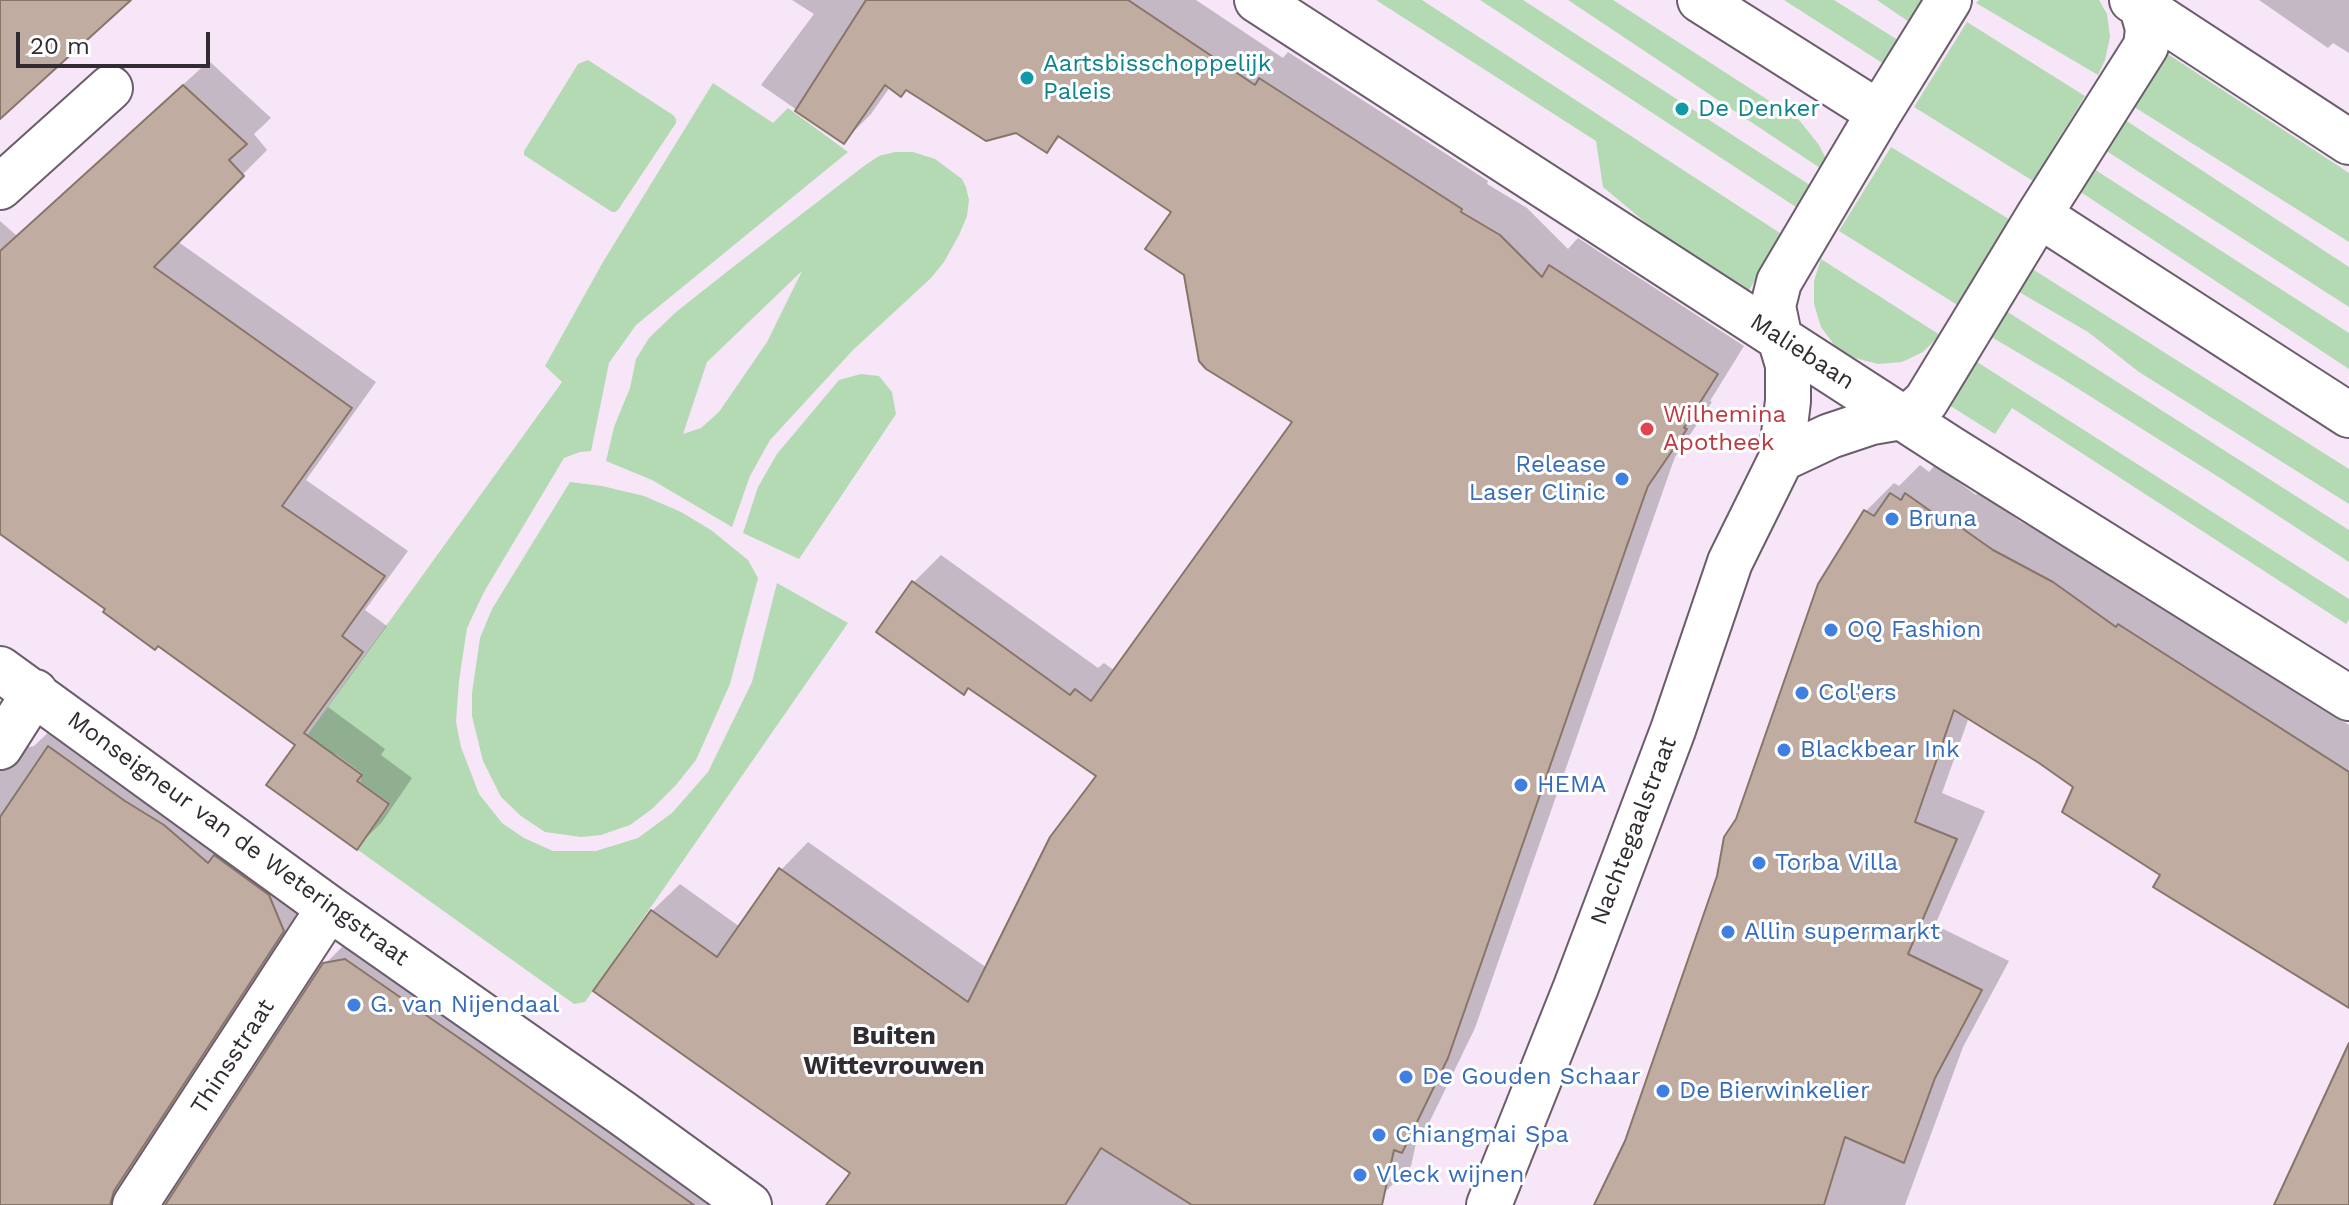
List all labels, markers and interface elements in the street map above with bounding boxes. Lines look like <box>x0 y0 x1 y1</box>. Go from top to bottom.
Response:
scale bar <box>20 16 214 66</box>
text: 20 m <box>30 32 90 60</box>
place label: Aartsbisschoppelijk Paleis <box>1043 50 1271 106</box>
marker: Aartsbisschoppelijk Paleis <box>1018 69 1036 87</box>
place label: De Denker <box>1698 95 1820 123</box>
marker: De Denker <box>1673 100 1691 118</box>
street label: Maliebaan <box>1744 308 1860 396</box>
place label: Wilhemina Apotheek <box>1663 401 1786 457</box>
marker: Wilhemina Apotheek <box>1638 420 1656 438</box>
place label: Release Laser Clinic <box>1469 451 1606 507</box>
marker: Release Laser Clinic <box>1613 470 1631 488</box>
place label: Bruna <box>1908 505 1977 533</box>
marker: Bruna <box>1883 510 1901 528</box>
place label: OQ Fashion <box>1847 616 1981 644</box>
marker: OQ Fashion <box>1822 621 1840 639</box>
place label: Col'ers <box>1818 679 1897 707</box>
marker: Col'ers <box>1793 684 1811 702</box>
street label: Monseigneur van de Weteringstraat <box>62 705 414 973</box>
street label: Nachtegaalstraat <box>1585 733 1683 929</box>
place label: Blackbear Ink <box>1800 736 1960 764</box>
marker: Blackbear Ink <box>1775 741 1793 759</box>
place label: HEMA <box>1537 771 1606 799</box>
marker: HEMA <box>1512 776 1530 794</box>
place label: Torba Villa <box>1775 849 1898 877</box>
marker: Torba Villa <box>1750 854 1768 872</box>
place label: Allin supermarkt <box>1744 918 1940 946</box>
marker: Allin supermarkt <box>1719 923 1737 941</box>
place label: G. van Nijendaal <box>370 991 559 1019</box>
street label: Thinsstraat <box>185 994 281 1120</box>
marker: G. van Nijendaal <box>345 996 363 1014</box>
district label: Buiten Wittevrouwen <box>803 1020 985 1082</box>
place label: De Gouden Schaar <box>1422 1063 1640 1091</box>
marker: De Gouden Schaar <box>1397 1068 1415 1086</box>
place label: De Bierwinkelier <box>1679 1077 1870 1105</box>
marker: De Bierwinkelier <box>1654 1082 1672 1100</box>
place label: Chiangmai Spa <box>1395 1121 1569 1149</box>
marker: Chiangmai Spa <box>1370 1126 1388 1144</box>
place label: Vleck wijnen <box>1376 1161 1524 1189</box>
marker: Vleck wijnen <box>1351 1166 1369 1184</box>

